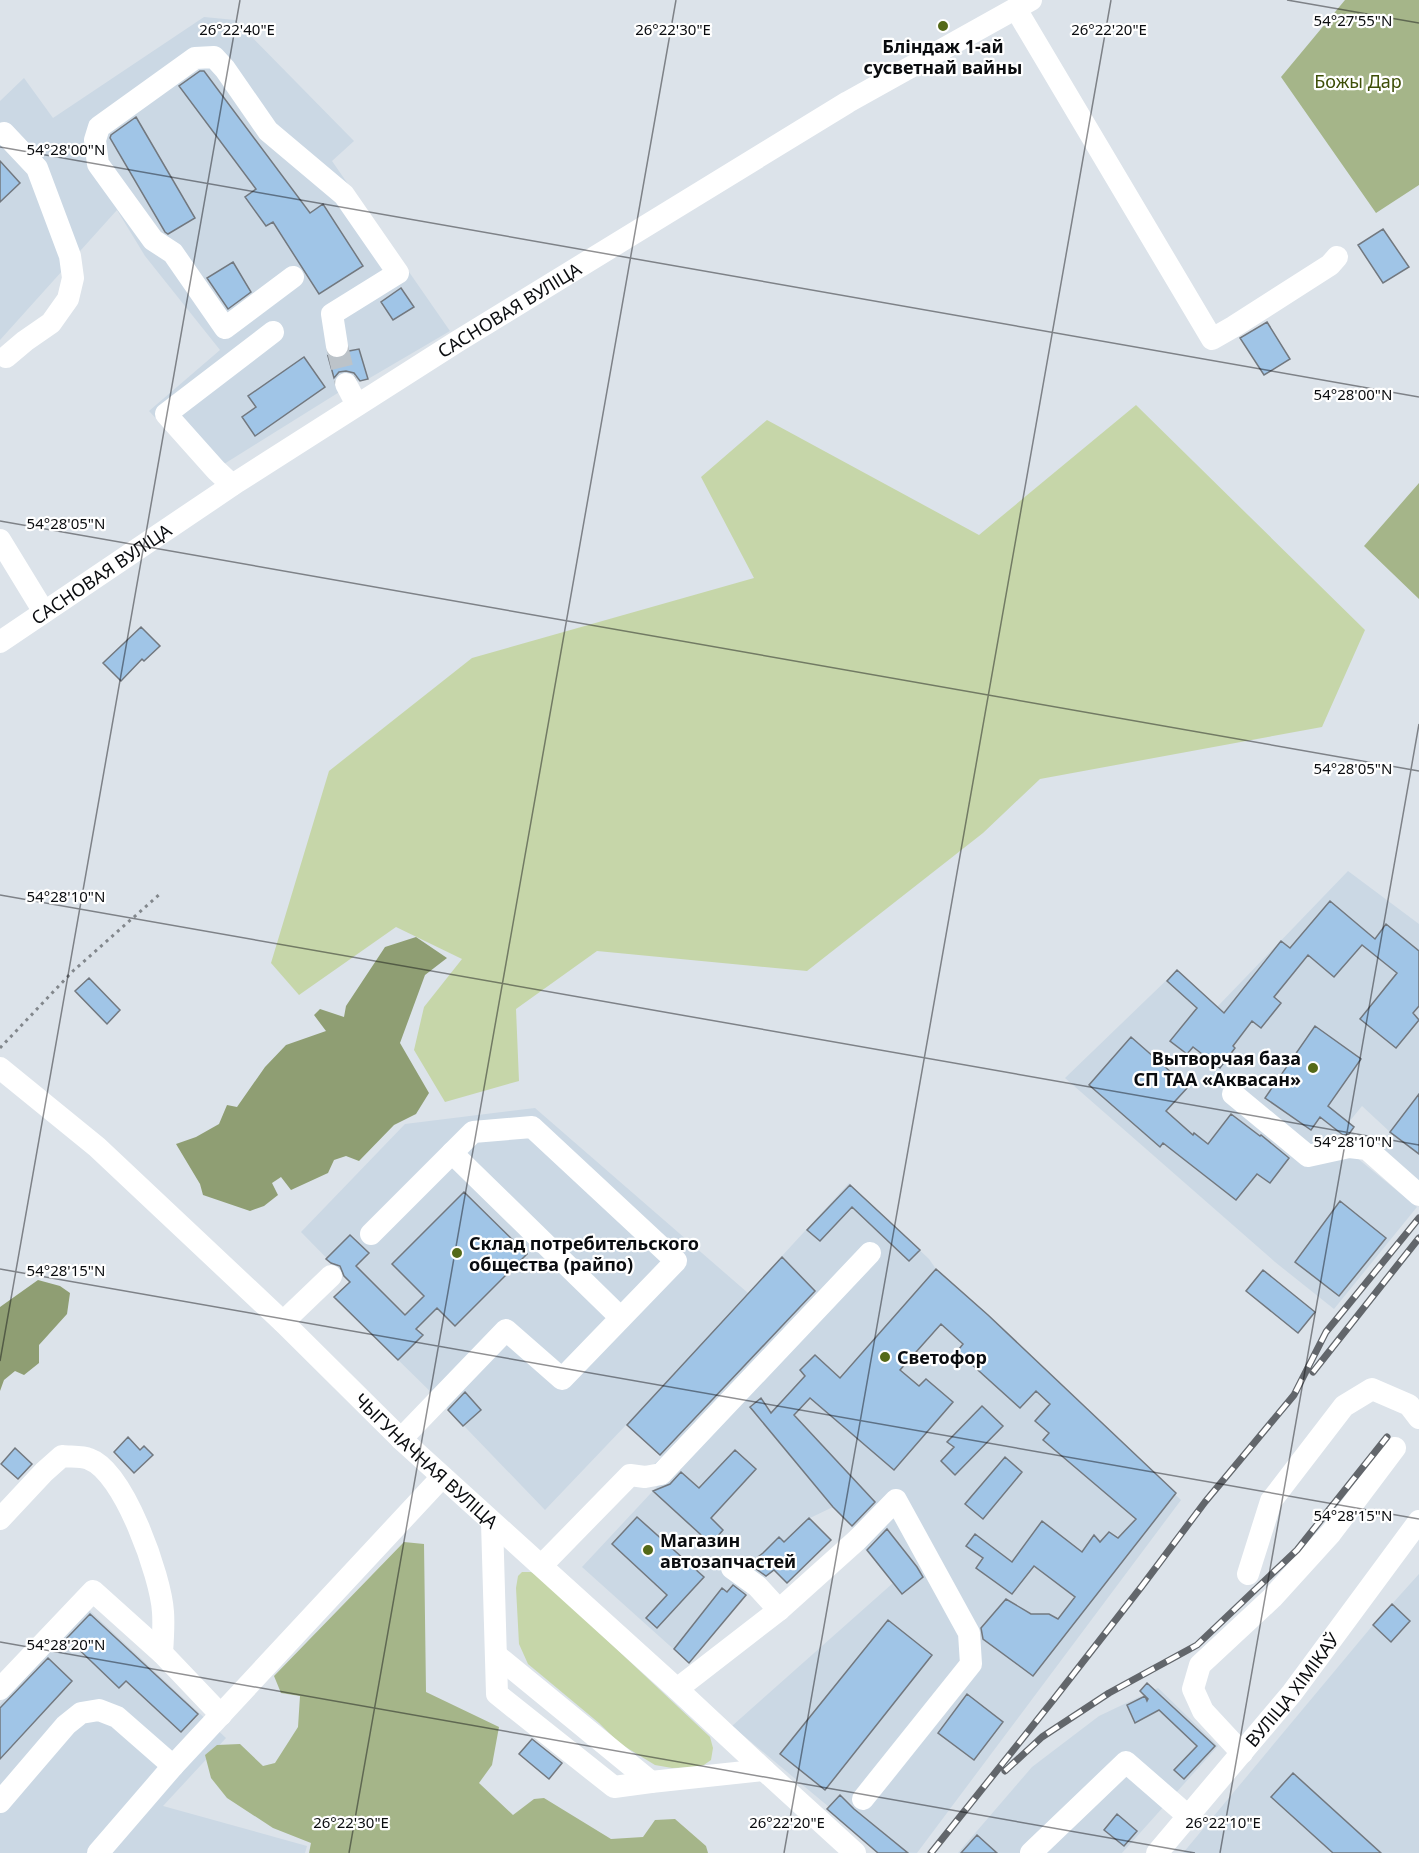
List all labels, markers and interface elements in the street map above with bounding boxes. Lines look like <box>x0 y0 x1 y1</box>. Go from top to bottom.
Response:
text: 54°27'55"N <box>1314 10 1392 30</box>
text: 26°22'40"E <box>199 19 275 39</box>
text: 26°22'30"E <box>635 19 711 39</box>
marker: Бліндаж 1-ай сусветнай вайны <box>936 19 950 33</box>
text: 26°22'20"E <box>1071 19 1147 39</box>
place label: Бліндаж 1-ай сусветнай вайны <box>864 34 1022 79</box>
park label: Божы Дар <box>1314 69 1402 93</box>
text: 54°28'00"N <box>27 139 105 159</box>
street label: САСНОВАЯ ВУЛІЦА <box>433 256 586 363</box>
text: 54°28'00"N <box>1314 384 1392 404</box>
text: 54°28'05"N <box>27 513 105 533</box>
street label: САСНОВАЯ ВУЛІЦА <box>26 518 176 630</box>
text: 54°28'05"N <box>1314 758 1392 778</box>
text: 54°28'10"N <box>27 886 105 906</box>
place label: Вытворчая база СП ТАА «Аквасан» <box>1133 1046 1301 1091</box>
marker: Вытворчая база СП ТАА «Аквасан» <box>1306 1061 1320 1075</box>
text: 54°28'10"N <box>1314 1131 1392 1151</box>
place label: Склад потребительского общества (райпо) <box>469 1231 699 1276</box>
marker: Склад потребительского общества (райпо) <box>450 1246 464 1260</box>
text: 54°28'15"N <box>27 1260 105 1280</box>
place label: Светофор <box>897 1345 987 1369</box>
marker: Светофор <box>878 1350 892 1364</box>
street label: ЧЫГУНАЧНАЯ ВУЛІЦА <box>349 1388 504 1534</box>
text: 54°28'15"N <box>1314 1505 1392 1525</box>
place label: Магазин автозапчастей <box>660 1528 796 1573</box>
marker: Магазин автозапчастей <box>641 1543 655 1557</box>
street label: ВУЛІЦА ХІМІКАЎ <box>1240 1627 1345 1752</box>
text: 54°28'20"N <box>27 1634 105 1654</box>
text: 26°22'30"E <box>313 1812 389 1832</box>
text: 26°22'20"E <box>749 1812 825 1832</box>
text: 26°22'10"E <box>1185 1812 1261 1832</box>

